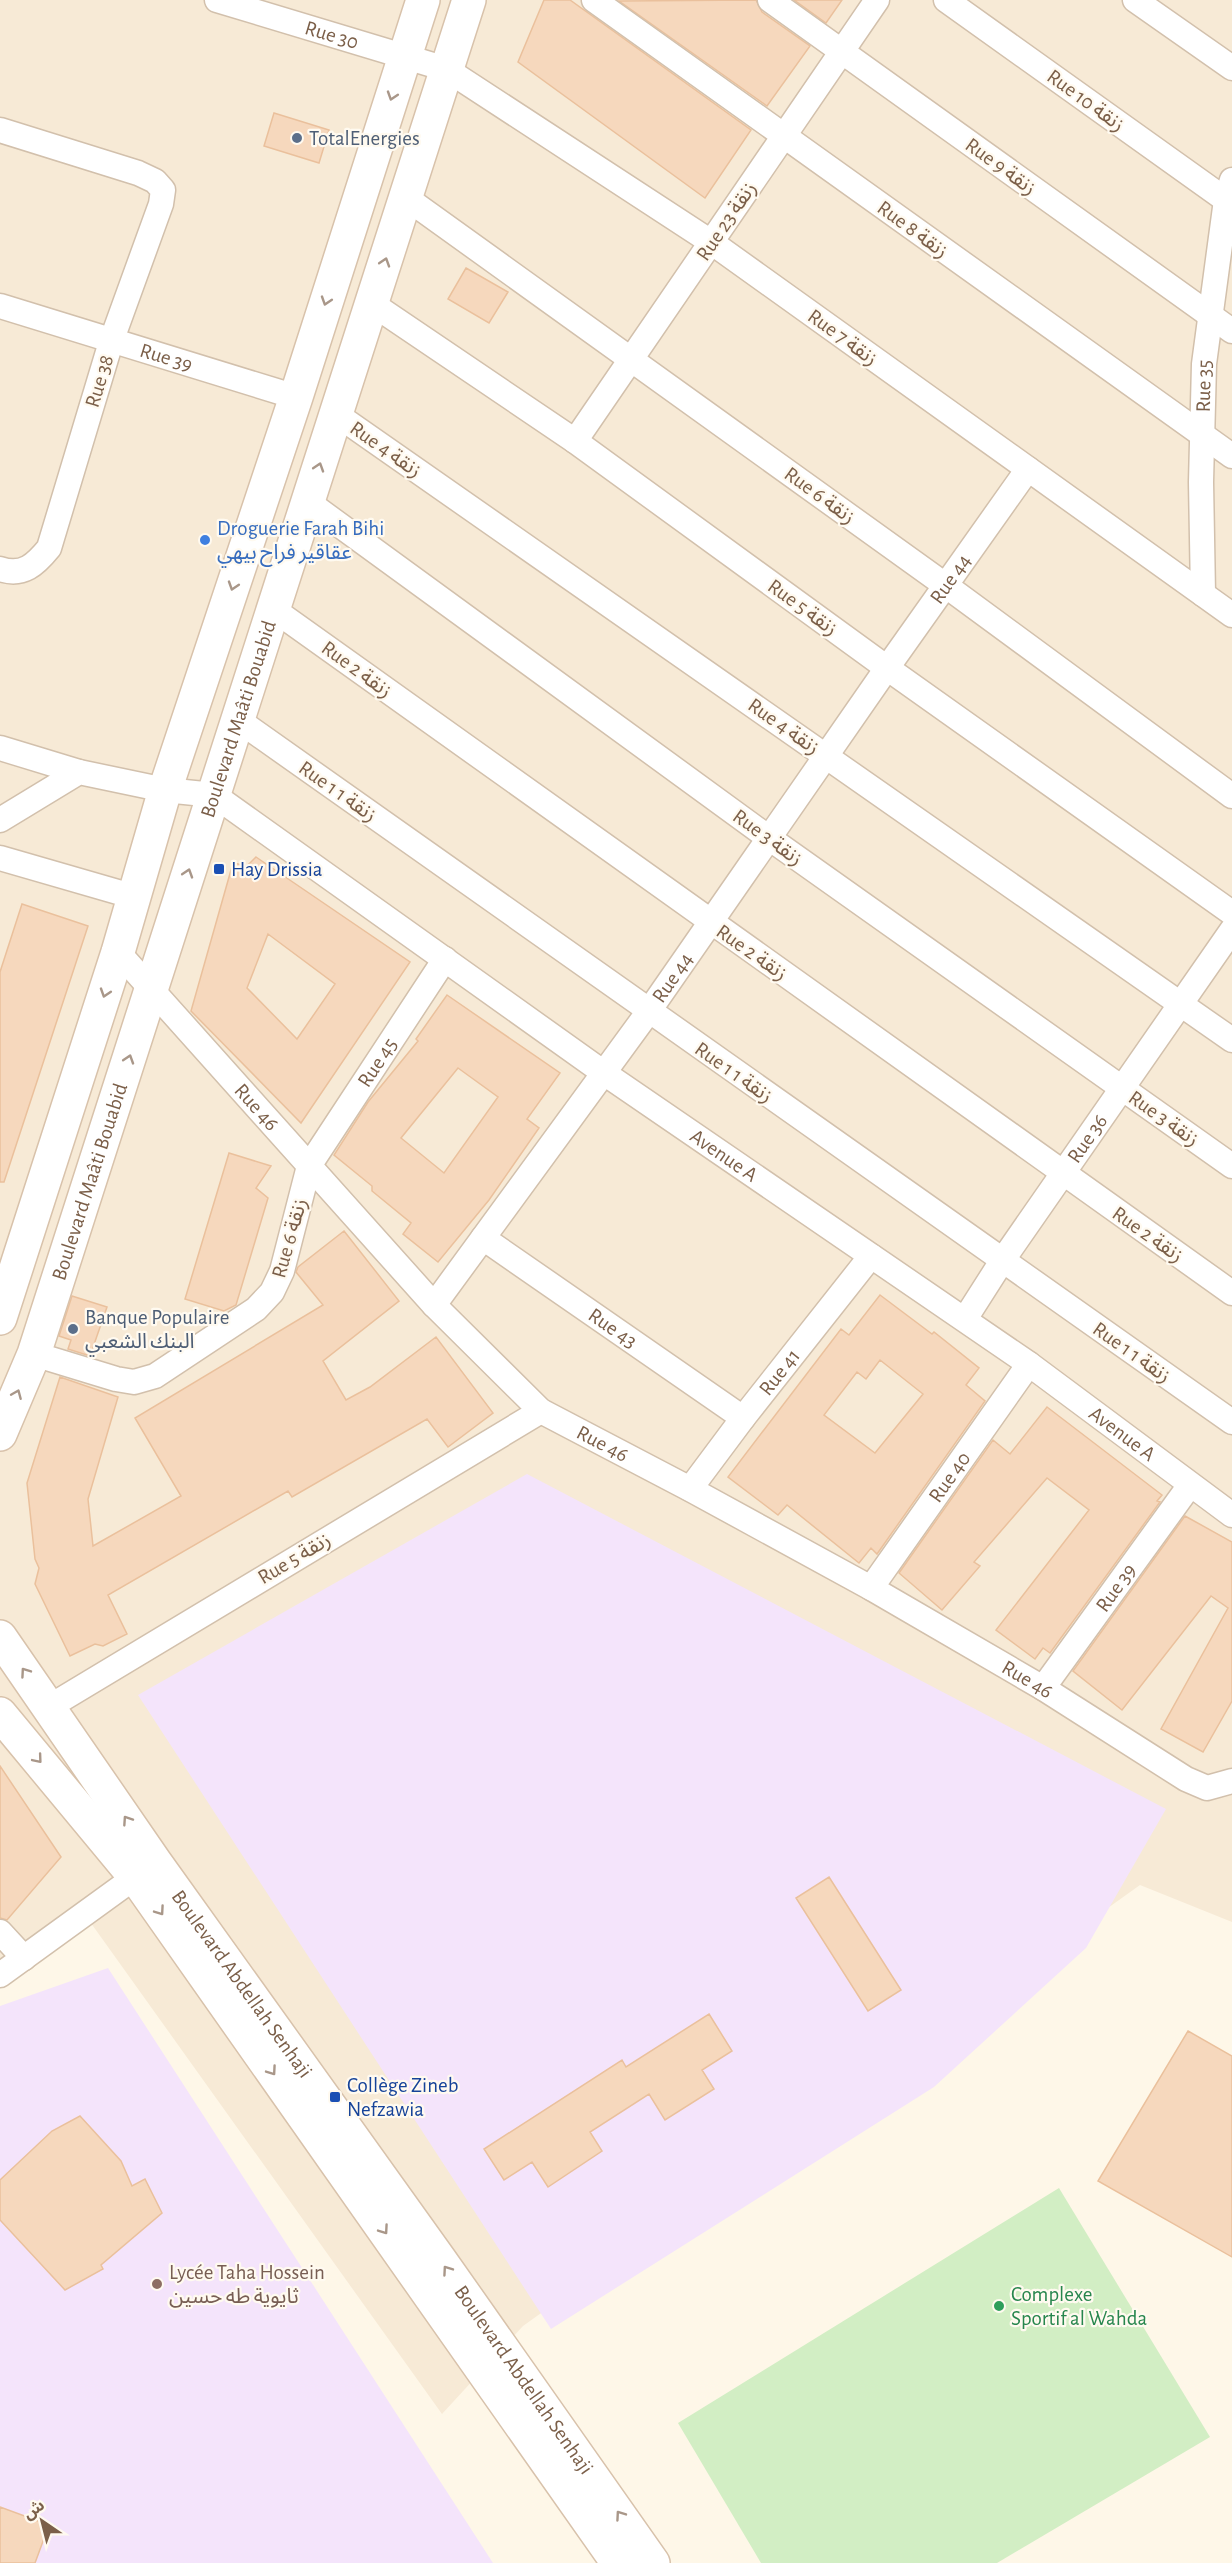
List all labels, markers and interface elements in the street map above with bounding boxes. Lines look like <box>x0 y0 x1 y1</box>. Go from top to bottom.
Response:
street label: Rue 30 <box>302 17 361 53</box>
street label: Rue 10 زنقة <box>1042 65 1128 136</box>
one-way arrow <box>387 90 400 101</box>
place label: TotalEnergies <box>309 128 420 149</box>
marker: TotalEnergies <box>290 131 304 145</box>
street label: Rue 9 زنقة <box>961 134 1040 200</box>
street label: Rue 23 زنقة <box>693 178 761 265</box>
street label: Rue 8 زنقة <box>873 197 952 263</box>
one-way arrow <box>377 257 390 268</box>
one-way arrow <box>321 295 334 306</box>
street label: Rue 7 زنقة <box>803 305 881 370</box>
street label: Rue 39 <box>137 340 195 376</box>
street label: Rue 38 <box>82 352 117 410</box>
street label: Rue 35 <box>1193 360 1215 413</box>
street label: Rue 4 زنقة <box>346 417 425 482</box>
one-way arrow <box>312 462 324 473</box>
street label: Rue 6 زنقة <box>780 463 859 529</box>
place label: Droguerie Farah Bihi عقاقير فراح بيهي <box>217 518 384 568</box>
marker: Droguerie Farah Bihi عقاقير فراح بيهي <box>198 533 212 547</box>
street label: Rue 44 <box>926 550 975 608</box>
street label: Rue 5 زنقة <box>763 575 842 640</box>
one-way arrow <box>228 580 240 591</box>
street label: Boulevard Maâti Bouabid <box>197 618 280 820</box>
street label: Rue 2 زنقة <box>317 637 396 703</box>
street label: Rue 4 زنقة <box>744 694 823 759</box>
street label: Rue 1 زنقة 1 <box>294 757 381 827</box>
street label: Rue 3 زنقة <box>728 805 806 870</box>
place label: Hay Drissia <box>231 859 323 880</box>
marker: Hay Drissia <box>212 862 226 876</box>
one-way arrow <box>181 868 194 879</box>
street label: Rue 2 زنقة <box>712 920 791 985</box>
street label: Rue 44 <box>648 949 697 1007</box>
one-way arrow <box>99 987 112 998</box>
street label: Rue 45 <box>354 1034 401 1091</box>
street label: Rue 1 زنقة 1 <box>690 1038 777 1108</box>
one-way arrow <box>121 1054 134 1065</box>
street label: Boulevard Maâti Bouabid <box>48 1080 131 1283</box>
street label: Rue 46 <box>230 1080 283 1135</box>
street label: Rue 3 زنقة <box>1124 1087 1203 1151</box>
street label: Rue 36 <box>1064 1111 1111 1167</box>
street label: Avenue A <box>686 1125 761 1186</box>
street label: Rue 6 زنقة <box>268 1196 312 1281</box>
street label: Rue 2 زنقة <box>1108 1202 1187 1267</box>
street label: Rue 43 <box>584 1304 641 1352</box>
place label: Banque Populaire البنك الشعبي <box>85 1307 229 1357</box>
street label: Rue 1 زنقة 1 <box>1088 1318 1175 1388</box>
marker: Banque Populaire البنك الشعبي <box>66 1322 80 1336</box>
street label: Rue 41 <box>755 1345 804 1400</box>
one-way arrow <box>10 1390 22 1401</box>
street label: Avenue A <box>1085 1403 1159 1465</box>
street label: Rue 46 <box>573 1422 632 1466</box>
street label: Rue 40 <box>925 1448 975 1506</box>
street label: Rue 5 زنقة <box>254 1529 335 1589</box>
street label: Rue 39 <box>1092 1560 1140 1616</box>
street label: Rue 46 <box>998 1657 1057 1702</box>
one-way arrow <box>21 1667 32 1678</box>
one-way arrow <box>30 1752 41 1763</box>
one-way arrow <box>123 1816 134 1827</box>
street label: Boulevard Abdellah Senhaji <box>168 1886 316 2082</box>
one-way arrow <box>153 1905 164 1916</box>
one-way arrow <box>265 2064 276 2075</box>
place label: Collège Zineb Nefzawia <box>347 2075 459 2120</box>
marker: Collège Zineb Nefzawia <box>328 2090 342 2104</box>
one-way arrow <box>377 2224 388 2235</box>
place label: Lycée Taha Hossein ثايوية طه حسين <box>169 2262 325 2308</box>
one-way arrow <box>443 2265 454 2276</box>
marker: Lycée Taha Hossein ثايوية طه حسين <box>150 2277 164 2291</box>
street label: Boulevard Abdellah Senhaji <box>450 2282 597 2478</box>
place label: Complexe Sportif al Wahda <box>1011 2284 1148 2329</box>
marker: Complexe Sportif al Wahda <box>992 2299 1006 2313</box>
north arrow <box>12 2491 72 2551</box>
text: ش <box>20 2497 48 2523</box>
one-way arrow <box>616 2511 627 2522</box>

